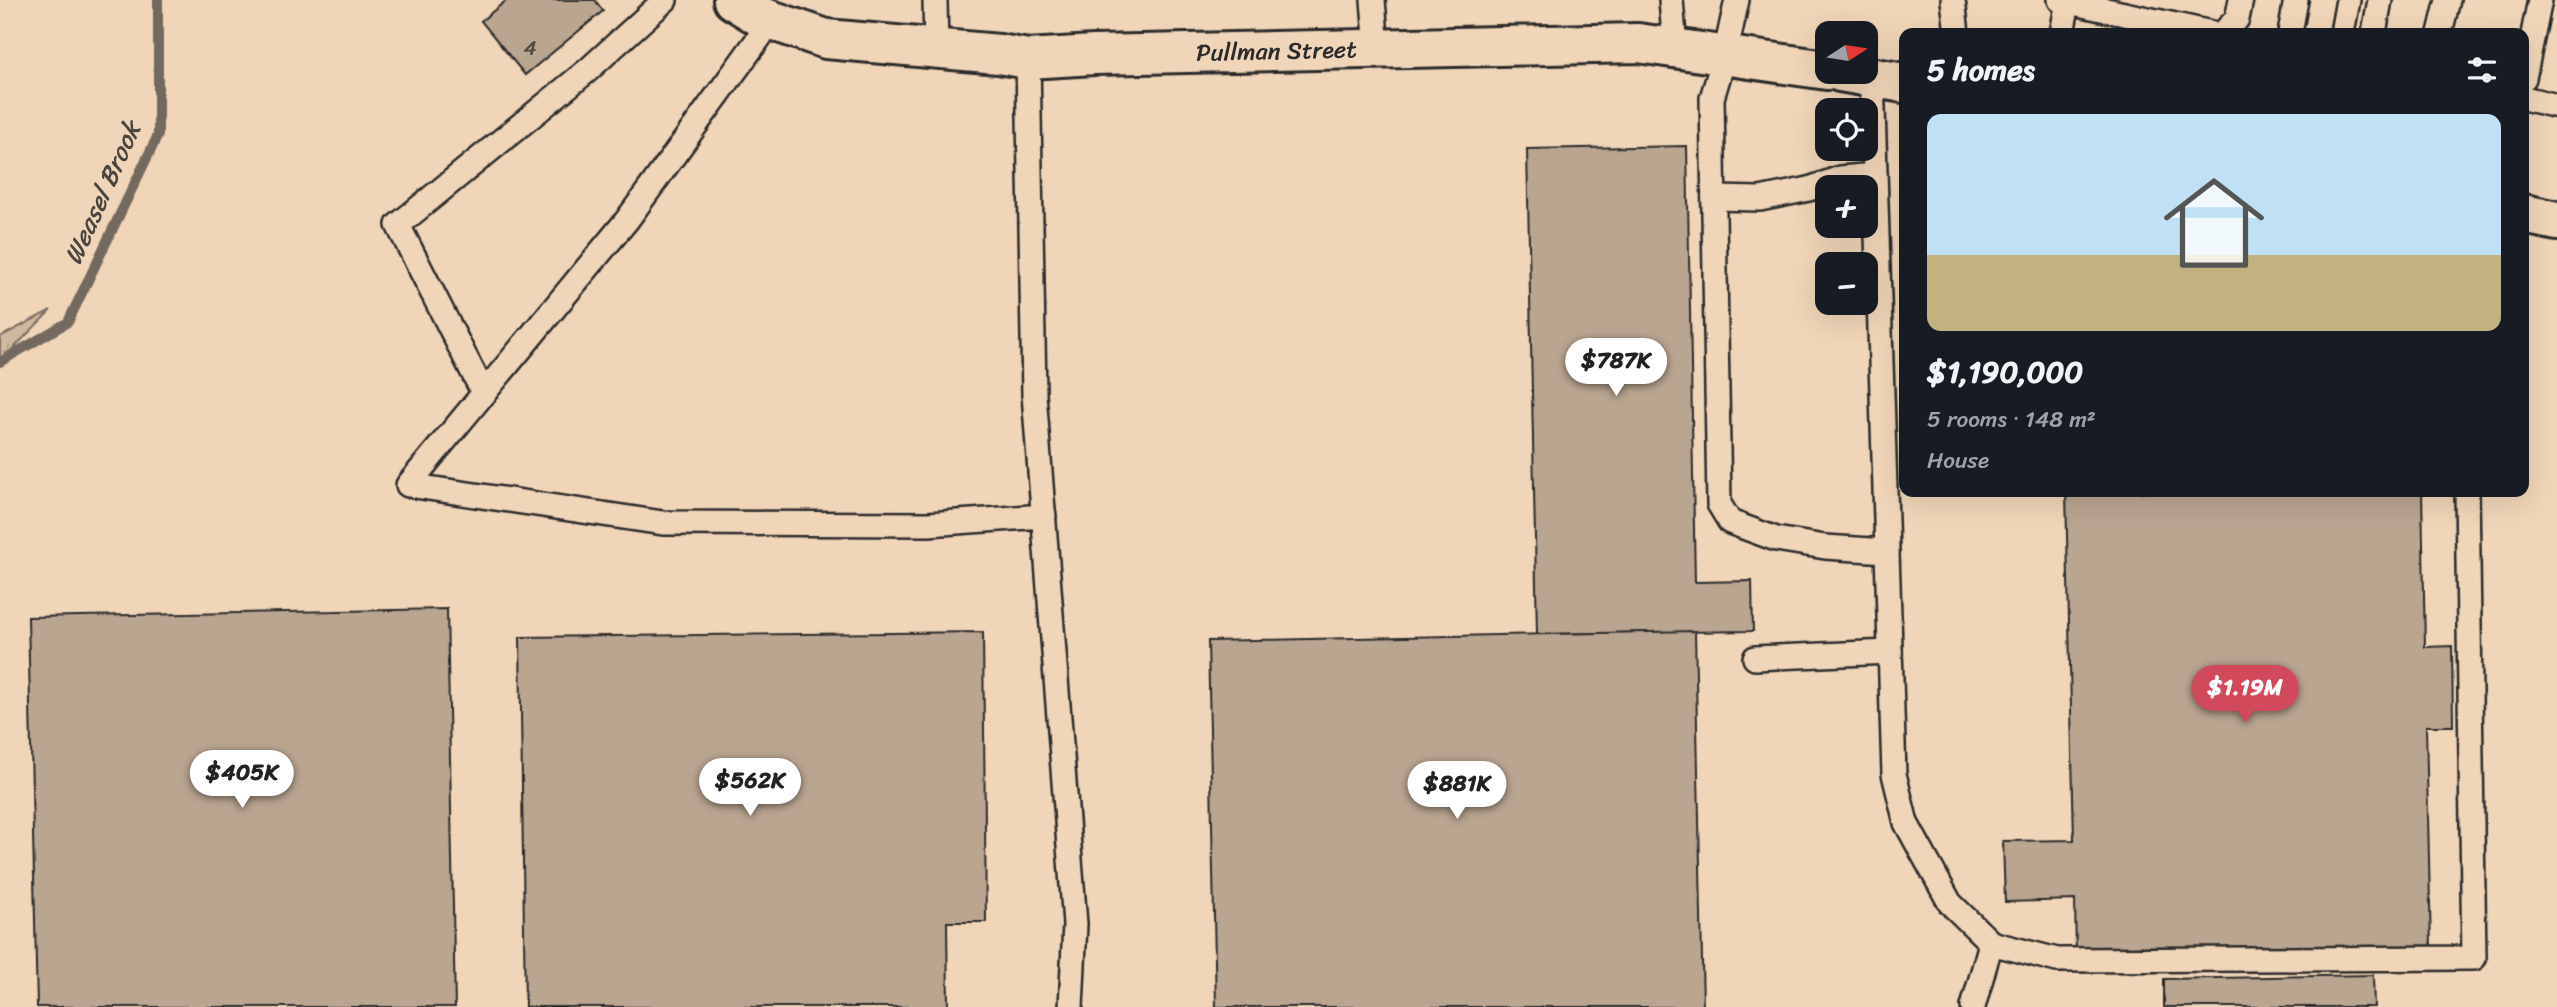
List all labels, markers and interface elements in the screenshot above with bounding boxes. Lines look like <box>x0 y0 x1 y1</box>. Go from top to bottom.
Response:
north arrow <box>1815 21 1878 84</box>
map controls <box>1815 21 1878 315</box>
street label: Pullman Street <box>1196 28 1357 74</box>
house number: 4 <box>523 29 537 67</box>
text: 5 homes <box>1927 43 2035 97</box>
icon: filters <box>2463 51 2501 89</box>
button: locate <box>1815 98 1878 161</box>
water label: Weasel Brook <box>50 111 155 272</box>
icon: home <box>2151 160 2277 286</box>
button: + <box>1815 175 1878 238</box>
button: − <box>1815 252 1878 315</box>
pin: $787K <box>1567 338 1665 398</box>
text: $787K <box>1581 340 1651 381</box>
text: $1,190,000 <box>1927 345 2083 399</box>
text: 5 rooms · 148 m² <box>1927 399 2096 440</box>
text: House <box>1927 440 1989 481</box>
pin: $1.19M <box>2188 666 2302 725</box>
text: $1.19M <box>2207 667 2283 708</box>
pin: $405K <box>193 750 291 810</box>
text: $405K <box>206 752 278 793</box>
pin: $562K <box>701 758 799 818</box>
text: $562K <box>715 760 785 801</box>
pin: $881K <box>1408 762 1506 821</box>
text: $881K <box>1423 763 1491 804</box>

